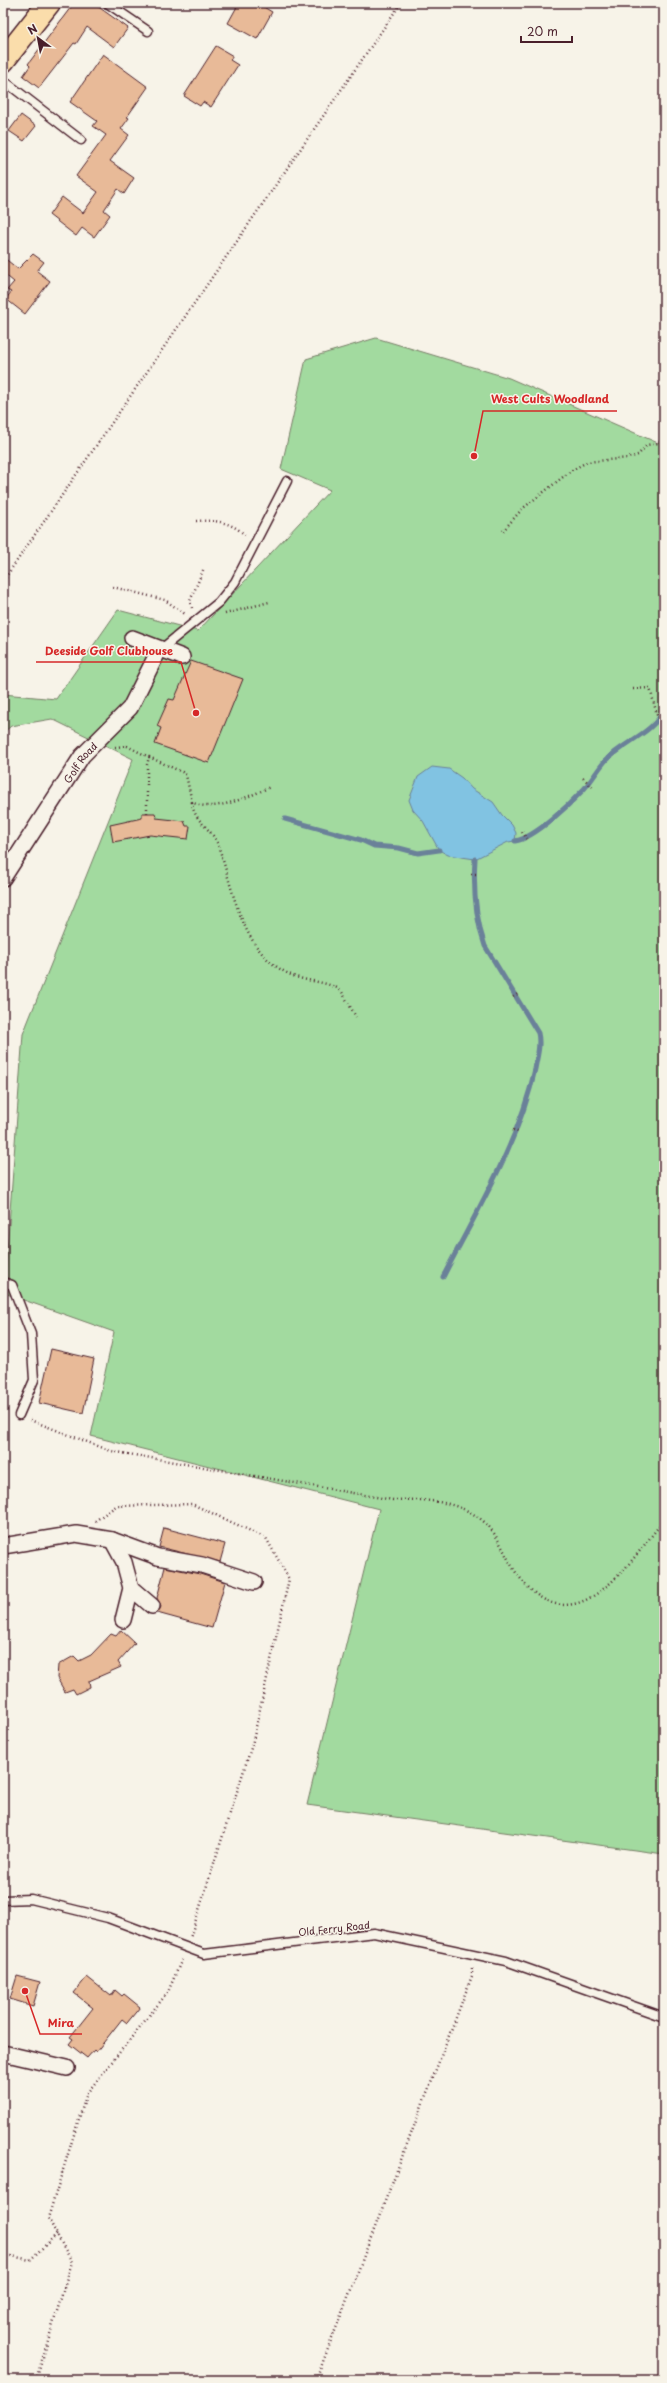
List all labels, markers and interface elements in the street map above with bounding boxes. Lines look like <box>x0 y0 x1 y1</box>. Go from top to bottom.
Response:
north arrow <box>18 18 58 58</box>
scale bar <box>521 18 572 44</box>
text: N <box>24 19 41 39</box>
text: 20 m <box>527 22 558 40</box>
callout: West Cults Woodland <box>483 388 617 411</box>
text: West Cults Woodland <box>491 390 610 407</box>
callout: Deeside Golf Clubhouse <box>36 639 181 662</box>
text: Deeside Golf Clubhouse <box>45 642 173 659</box>
street label: Golf Road <box>59 738 100 786</box>
street label: Old Ferry Road <box>297 1917 371 1940</box>
callout: Mira <box>40 2011 82 2034</box>
text: Mira <box>48 2014 75 2031</box>

